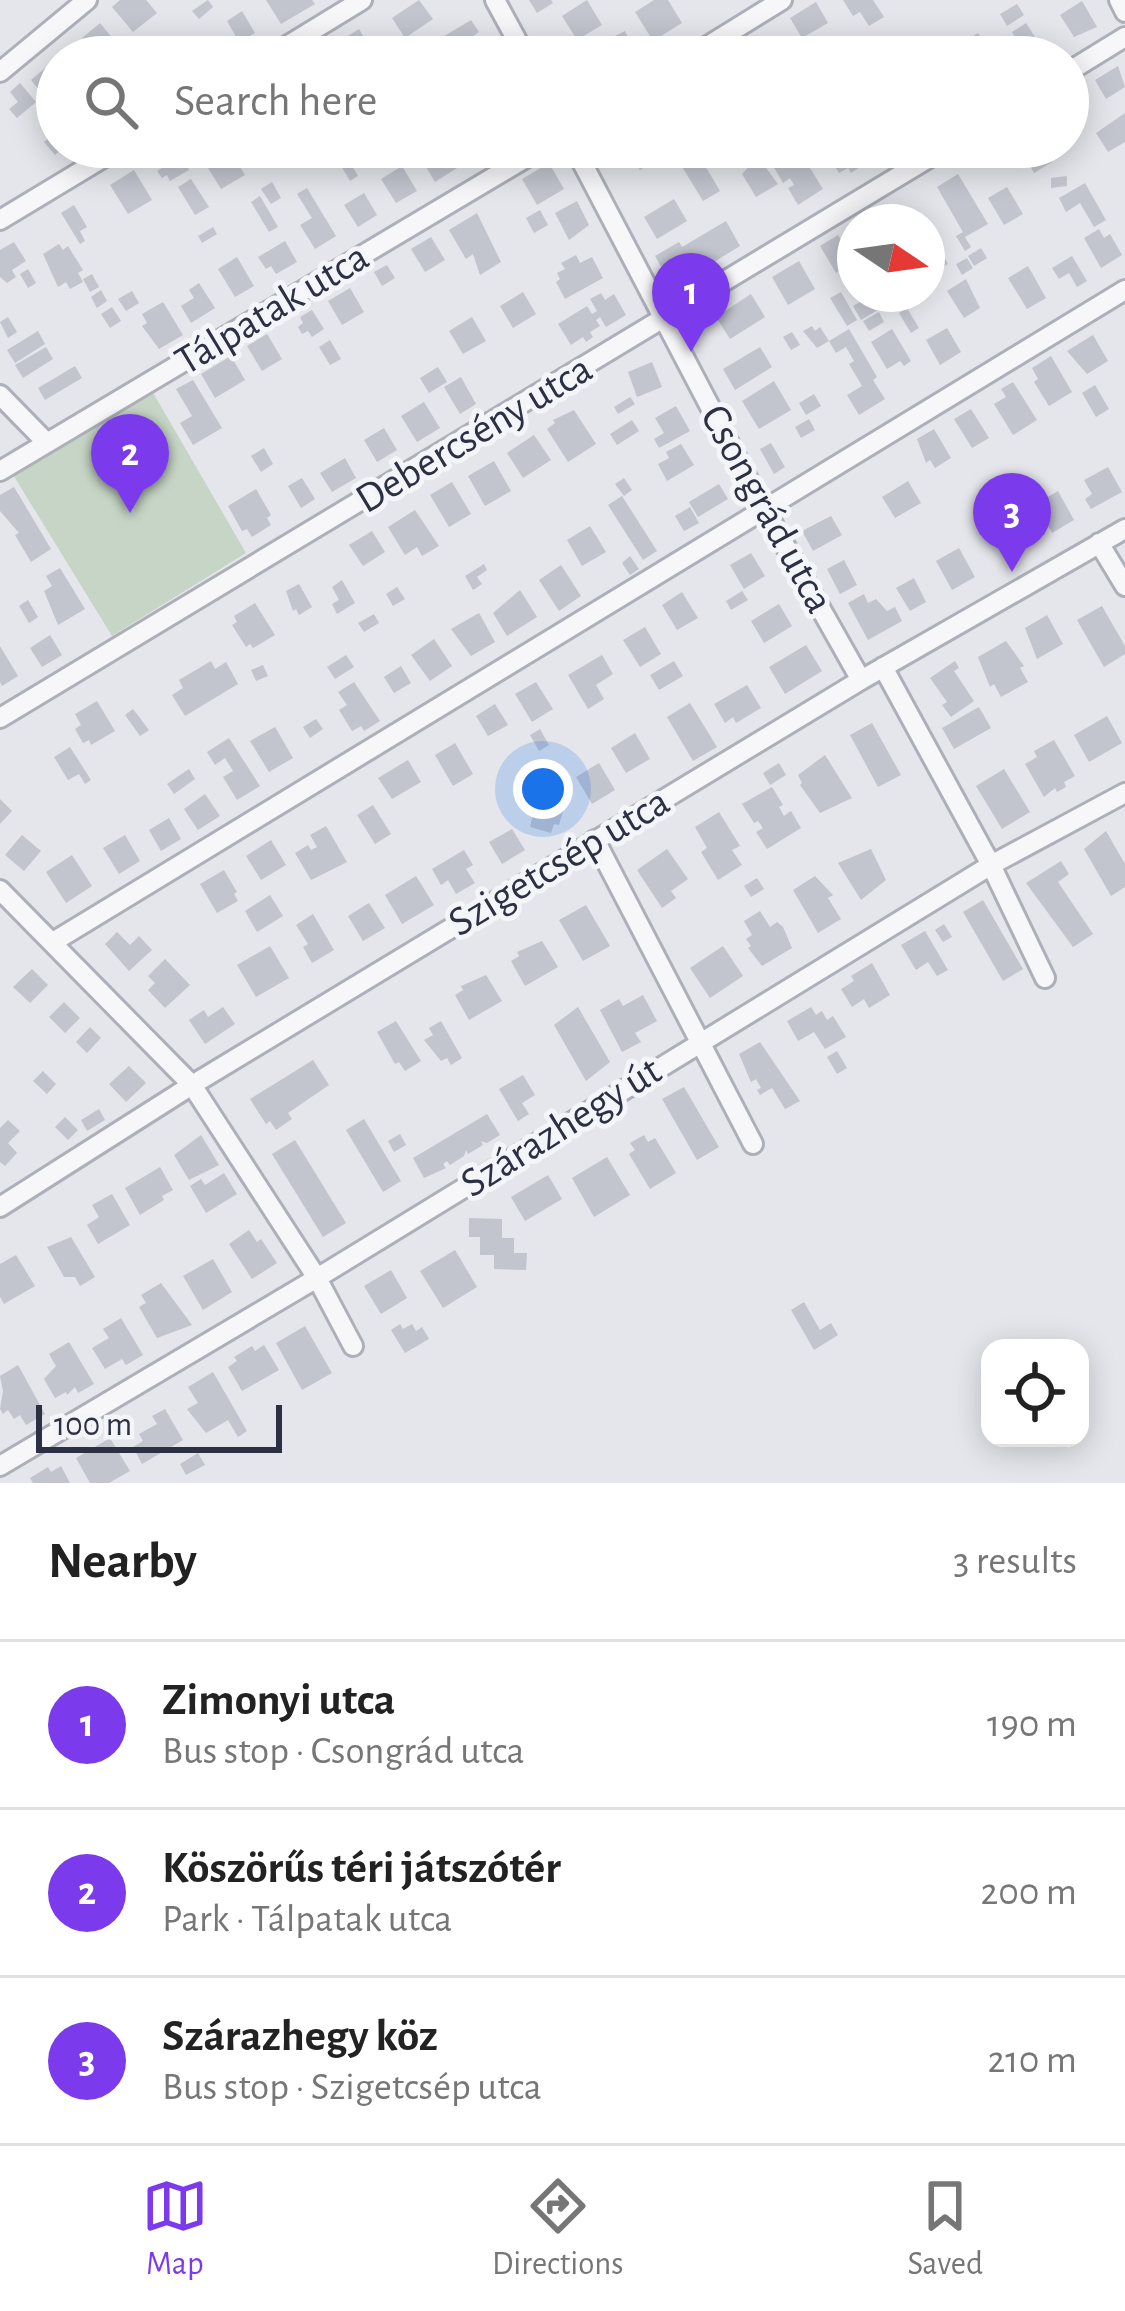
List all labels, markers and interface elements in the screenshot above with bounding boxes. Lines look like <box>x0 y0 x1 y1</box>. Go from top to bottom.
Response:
search box <box>36 36 1089 168</box>
icon: search <box>78 69 144 135</box>
text: Search here <box>174 79 377 124</box>
north arrow <box>837 204 945 312</box>
street label: Tálpatak utca <box>168 235 376 383</box>
pin: 1 <box>652 253 730 352</box>
street label: Debercsény utca <box>349 347 599 521</box>
street label: Csongrád utca <box>693 398 841 620</box>
pin: 2 <box>91 414 169 513</box>
pin: 3 <box>973 473 1051 572</box>
your location <box>513 759 573 819</box>
street label: Szigetcsép utca <box>442 780 676 944</box>
street label: Szárazhegy út <box>454 1049 668 1205</box>
map controls <box>981 1339 1089 1447</box>
button: locate <box>981 1339 1089 1447</box>
scale bar <box>36 1399 282 1452</box>
text: 100 m <box>54 1409 132 1442</box>
text: Nearby <box>48 1536 197 1587</box>
text: 3 results <box>953 1542 1077 1581</box>
text: Zimonyi utca <box>162 1678 395 1723</box>
text: 1 <box>80 1705 94 1744</box>
text: 190 m <box>987 1705 1077 1744</box>
text: Bus stop · Csongrád utca <box>162 1732 525 1771</box>
text: Köszörűs téri játszótér <box>162 1846 561 1891</box>
text: 2 <box>78 1873 96 1912</box>
text: 200 m <box>980 1873 1077 1912</box>
text: Park · Tálpatak utca <box>162 1900 452 1939</box>
text: Szárazhegy köz <box>162 2014 438 2059</box>
text: 3 <box>79 2041 95 2080</box>
text: 210 m <box>988 2041 1077 2080</box>
text: Bus stop · Szigetcsép utca <box>162 2068 542 2107</box>
tab: Map <box>142 2173 208 2285</box>
tab: Directions <box>492 2173 623 2285</box>
tab: Saved <box>907 2173 983 2285</box>

